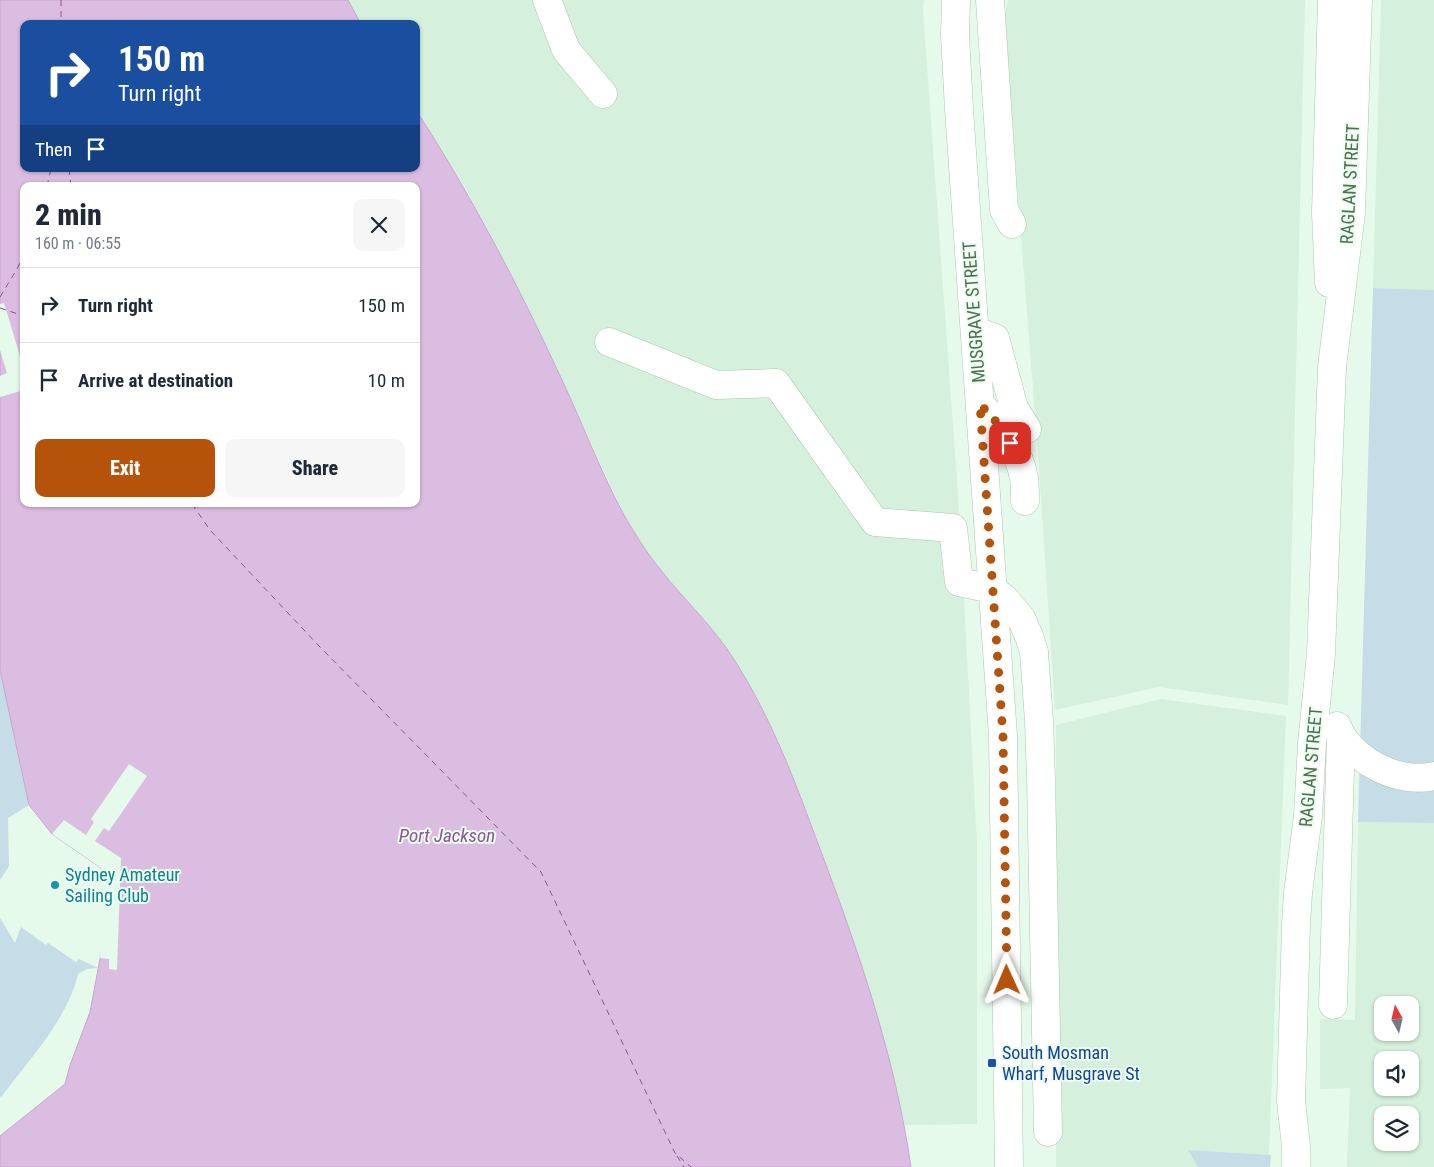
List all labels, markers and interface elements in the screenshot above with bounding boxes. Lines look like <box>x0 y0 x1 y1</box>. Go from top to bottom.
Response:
text: 150 m <box>118 39 205 80</box>
icon: right <box>35 40 100 105</box>
text: Turn right <box>118 81 201 106</box>
street label: RAGLAN STREET <box>1336 123 1363 245</box>
icon: arrive <box>82 135 110 163</box>
text: Then <box>35 138 72 161</box>
text: 2 min <box>35 197 102 232</box>
button: close <box>353 199 405 251</box>
text: 160 m · 06:55 <box>35 234 121 253</box>
street label: MUSGRAVE STREET <box>958 241 989 383</box>
icon: right <box>35 291 63 319</box>
text: Turn right <box>78 294 153 317</box>
text: 150 m <box>358 294 405 317</box>
icon: arrive <box>35 366 63 394</box>
text: Arrive at destination <box>78 369 233 392</box>
text: 10 m <box>368 369 405 392</box>
pin <box>989 422 1031 464</box>
icon: arrive <box>996 429 1024 457</box>
button: Exit <box>35 439 215 497</box>
button: Share <box>225 439 405 497</box>
street label: RAGLAN STREET <box>1295 706 1326 828</box>
water label: Port Jackson <box>399 824 495 847</box>
place label: Sydney Amateur Sailing Club <box>65 864 180 906</box>
marker: Sydney Amateur Sailing Club <box>49 879 61 891</box>
position arrow <box>980 953 1032 1005</box>
north arrow <box>1374 996 1419 1041</box>
map controls <box>1374 996 1419 1151</box>
place label: South Mosman Wharf, Musgrave St <box>1002 1042 1140 1084</box>
button: sound <box>1374 1051 1419 1096</box>
marker: South Mosman Wharf, Musgrave St <box>986 1057 998 1069</box>
button: layers <box>1374 1106 1419 1151</box>

